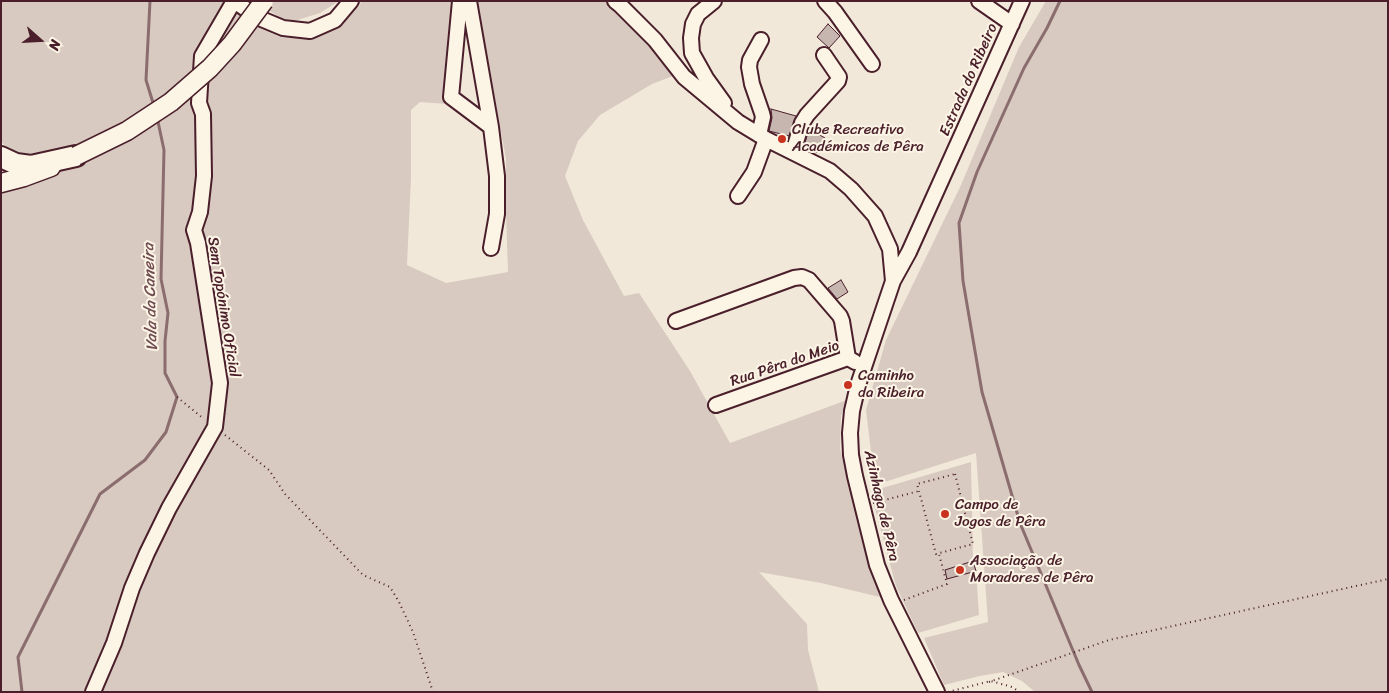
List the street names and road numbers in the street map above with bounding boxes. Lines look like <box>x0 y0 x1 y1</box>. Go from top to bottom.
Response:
street label: Estrada do Ribeiro <box>936 21 1002 139</box>
street label: Sem Topónimo Oficial <box>203 235 243 379</box>
street label: Rua Pêra do Meio <box>728 337 842 391</box>
street label: Azinhaga de Pêra <box>859 449 903 563</box>

